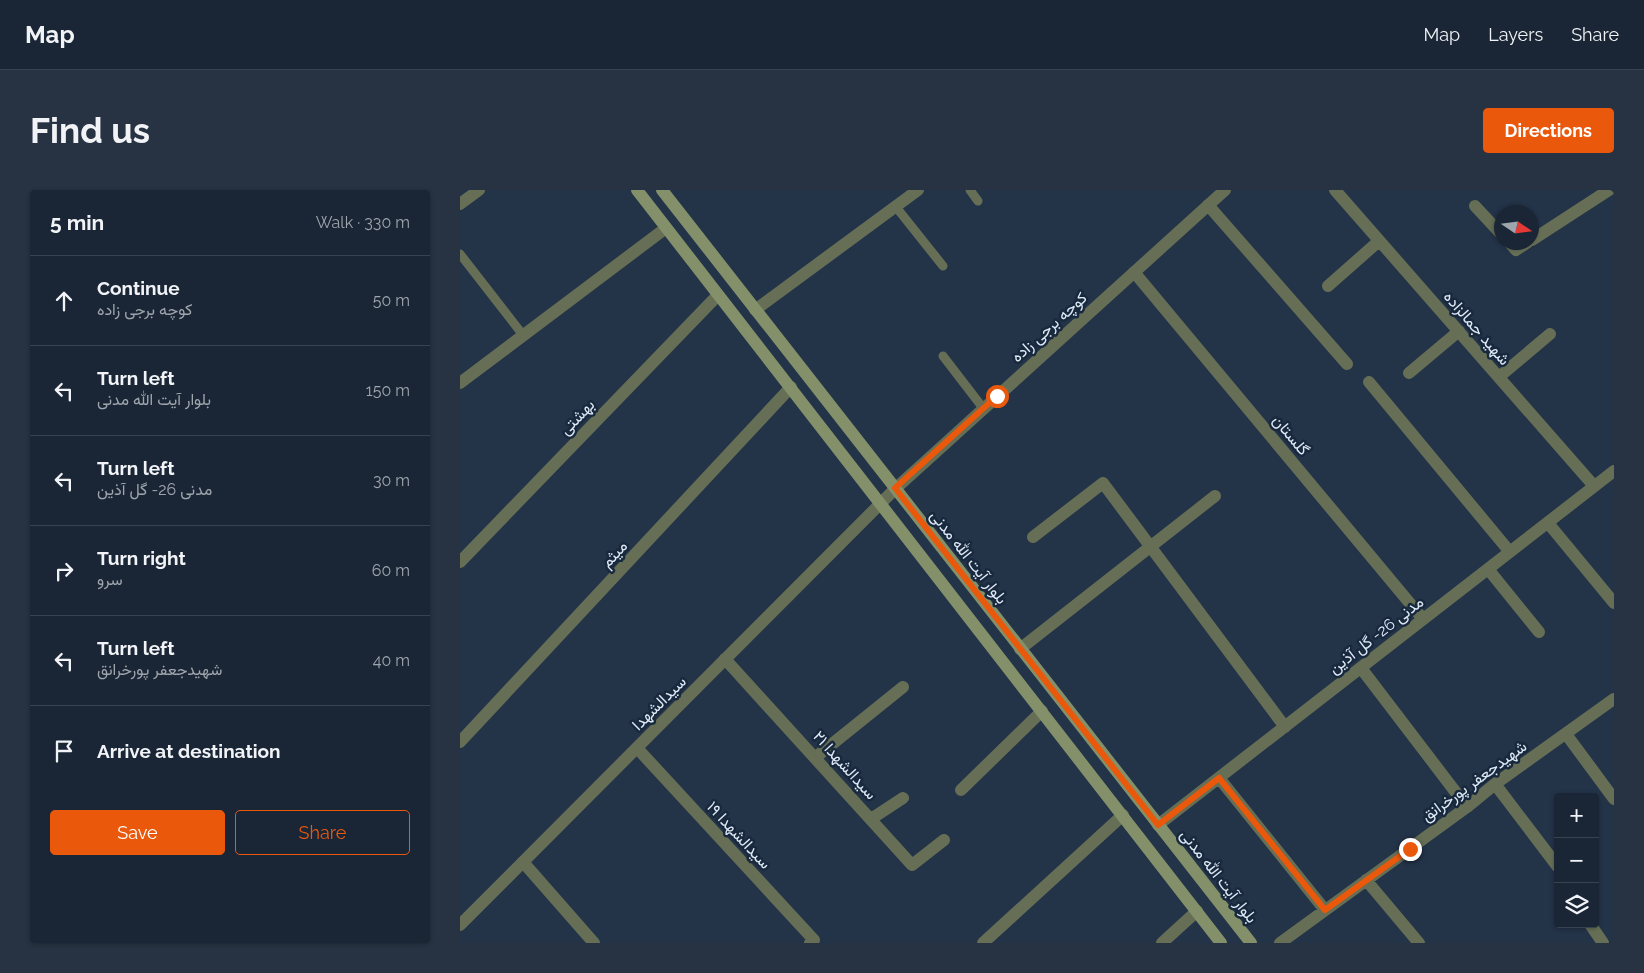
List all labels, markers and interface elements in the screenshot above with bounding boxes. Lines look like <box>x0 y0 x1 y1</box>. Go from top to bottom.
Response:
text: Map <box>25 20 75 49</box>
text: Map <box>1424 24 1460 45</box>
text: Layers <box>1488 24 1543 45</box>
text: Share <box>1571 24 1619 45</box>
button: Directions <box>1483 108 1614 153</box>
text: Find us <box>30 110 150 151</box>
north arrow <box>1494 205 1539 250</box>
text: 5 min <box>50 210 104 235</box>
text: Walk · 330 m <box>316 213 410 232</box>
text: Continue <box>97 277 180 299</box>
icon: ahead <box>50 287 78 315</box>
street label: شهید جمالزاده <box>1439 287 1514 369</box>
street label: کوچه برجى زاده <box>1007 288 1092 367</box>
text: 50 m <box>373 291 410 310</box>
text: کوچه برجى زاده <box>97 300 192 319</box>
text: Turn left <box>97 367 174 389</box>
icon: left <box>50 377 78 405</box>
text: 150 m <box>366 381 410 400</box>
route start <box>986 385 1009 408</box>
text: بلوار آیت الله مدنی <box>97 390 211 409</box>
street label: بهشتی <box>555 395 599 440</box>
street label: گلستان <box>1269 411 1313 459</box>
text: Turn left <box>97 457 174 479</box>
icon: left <box>50 467 78 495</box>
text: 30 m <box>373 471 410 490</box>
text: مدنی 26- گل آذین <box>97 480 212 499</box>
street label: بلوار آیت الله مدنی <box>926 506 1012 608</box>
street label: میثم <box>597 536 632 572</box>
text: Turn right <box>97 547 186 569</box>
icon: right <box>50 557 78 585</box>
text: 60 m <box>372 561 410 580</box>
text: سرو <box>97 570 123 589</box>
street label: مدنی 26- گل آذین <box>1325 592 1428 679</box>
text: Turn left <box>97 637 174 659</box>
icon: left <box>50 647 78 675</box>
text: 40 m <box>373 651 410 670</box>
text: شهیدجعفر پورخرانق <box>97 660 222 679</box>
street label: سیدالشهدا <box>628 672 691 735</box>
street label: سیدالشهدا ۲۱ <box>808 727 881 804</box>
street label: شهیدجعفر پورخرانق <box>1418 736 1531 827</box>
icon: arrive <box>50 737 78 765</box>
text: Arrive at destination <box>97 740 281 762</box>
map controls <box>1554 793 1599 928</box>
button: + <box>1554 793 1599 838</box>
street label: سیدالشهدا ۱۹ <box>702 797 775 873</box>
button: Save <box>50 810 225 855</box>
button: Share <box>235 810 410 855</box>
street label: بلوار آیت الله مدنی <box>1176 825 1262 927</box>
route end <box>1399 838 1422 861</box>
button: − <box>1554 838 1599 883</box>
button: layers <box>1554 883 1599 928</box>

